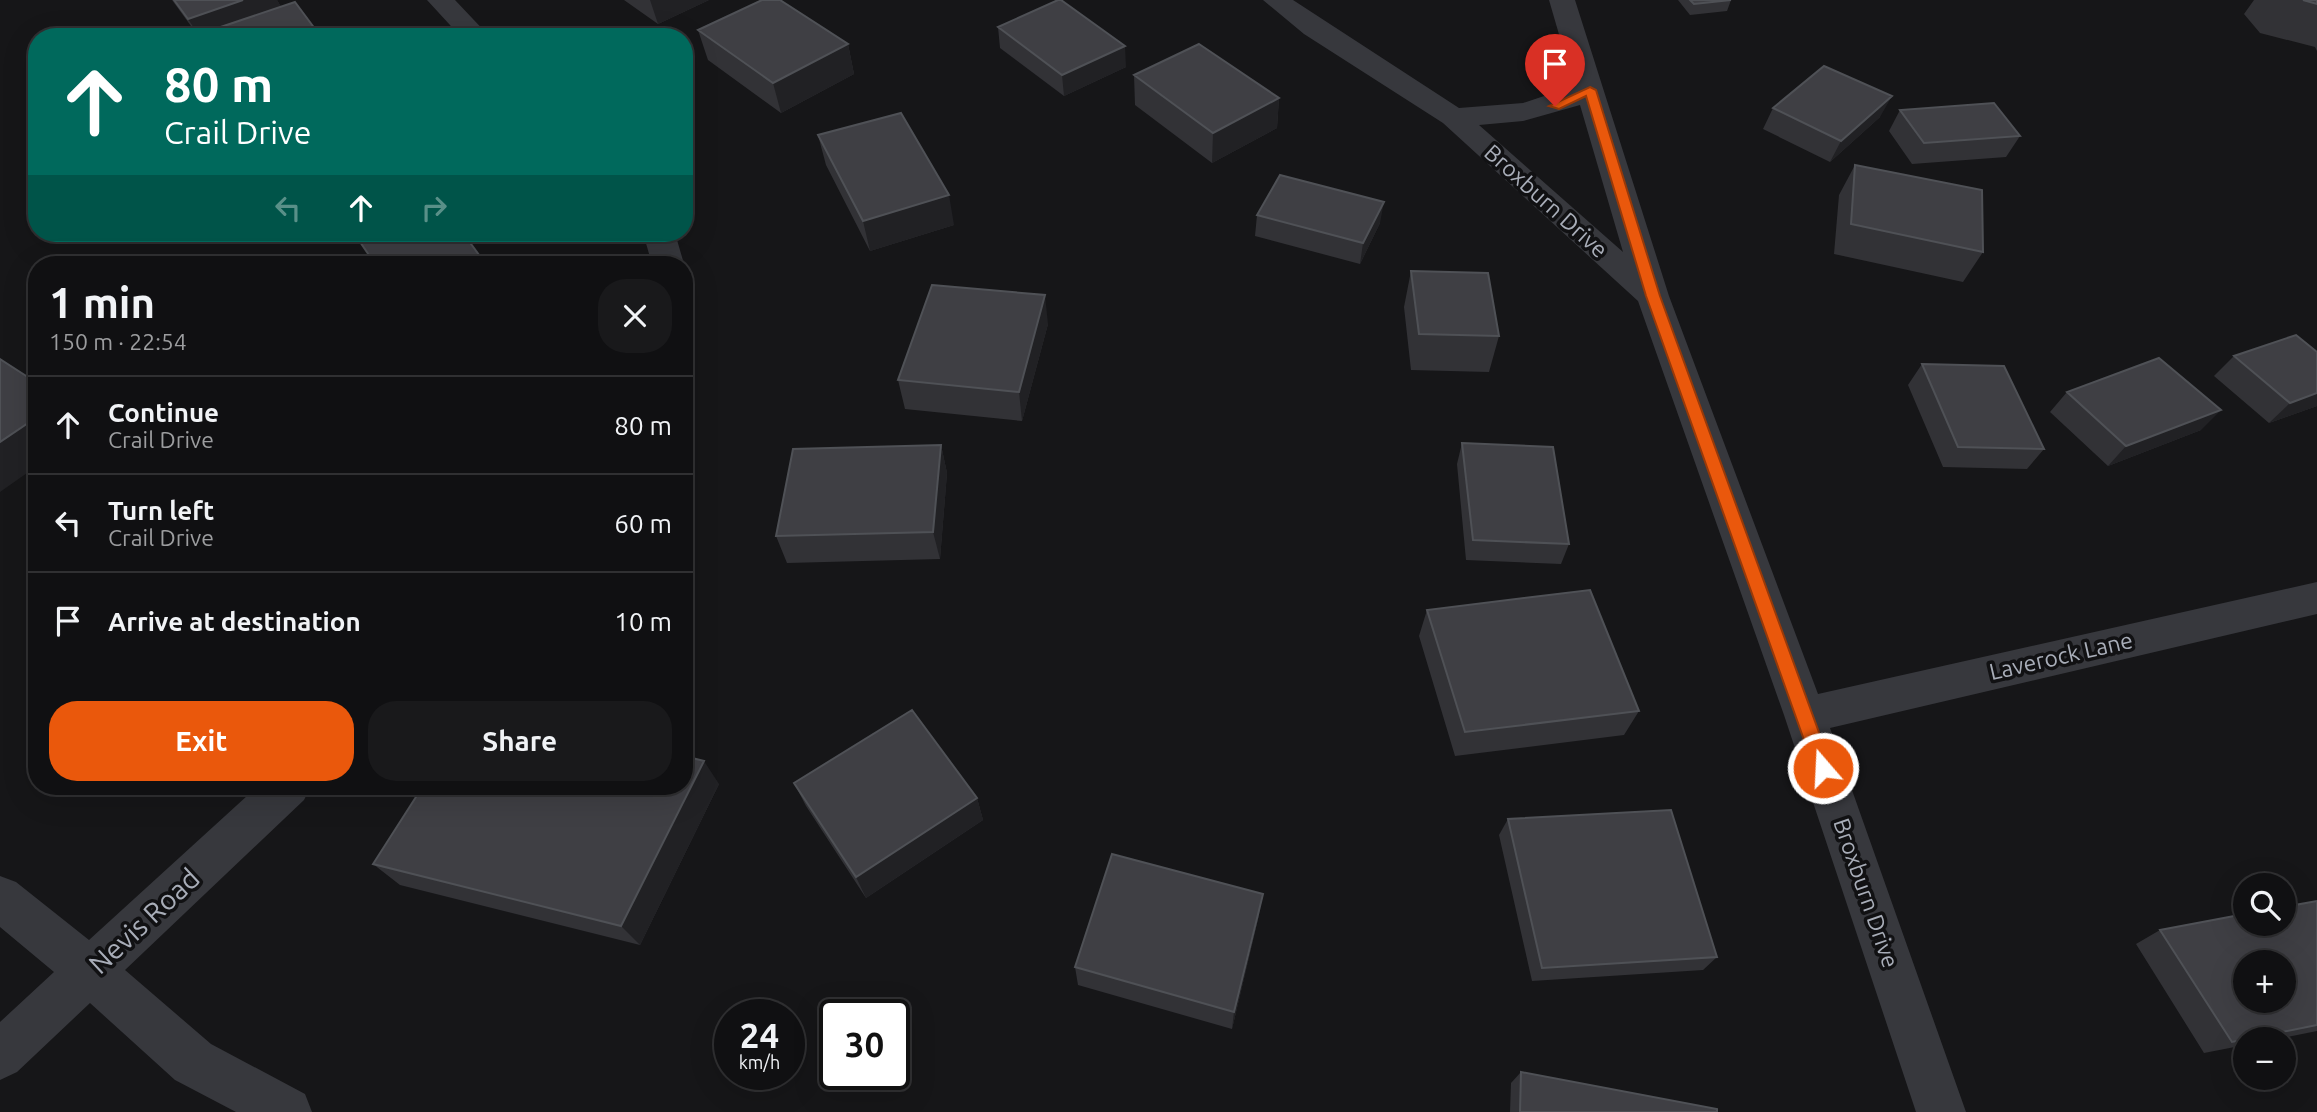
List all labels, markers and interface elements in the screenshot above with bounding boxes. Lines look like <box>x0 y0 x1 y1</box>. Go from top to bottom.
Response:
pin <box>1525 34 1585 106</box>
icon: arrive <box>1536 45 1574 83</box>
icon: ahead <box>49 56 140 147</box>
text: 80 m <box>164 56 273 111</box>
text: Crail Drive <box>164 114 311 150</box>
street label: Broxburn Drive <box>1480 139 1613 262</box>
icon: left <box>269 189 307 227</box>
icon: ahead <box>342 189 380 227</box>
icon: right <box>415 189 453 227</box>
text: 1 min <box>49 279 155 326</box>
button: close <box>598 279 672 353</box>
text: 150 m · 22:54 <box>49 329 187 354</box>
text: Continue <box>108 398 219 427</box>
icon: ahead <box>49 406 87 444</box>
text: 80 m <box>614 411 672 440</box>
text: Crail Drive <box>108 427 214 452</box>
text: Turn left <box>108 496 214 525</box>
icon: left <box>49 504 87 542</box>
text: 60 m <box>614 509 672 538</box>
text: Crail Drive <box>108 525 214 550</box>
icon: arrive <box>49 602 87 640</box>
text: Arrive at destination <box>108 607 361 636</box>
text: 10 m <box>614 607 672 636</box>
street label: Laverock Lane <box>1987 627 2135 684</box>
button: Exit <box>49 701 354 781</box>
button: Share <box>368 701 672 781</box>
position arrow <box>1786 731 1860 805</box>
street label: Broxburn Drive <box>1829 815 1904 971</box>
street label: Nevis Road <box>82 862 205 979</box>
map controls <box>2233 873 2296 1090</box>
button: search <box>2233 873 2296 936</box>
button: + <box>2233 950 2296 1013</box>
speed limit sign: 30 <box>819 999 910 1090</box>
text: 24 <box>740 1015 779 1055</box>
button: − <box>2233 1027 2296 1090</box>
text: km/h <box>739 1052 780 1072</box>

